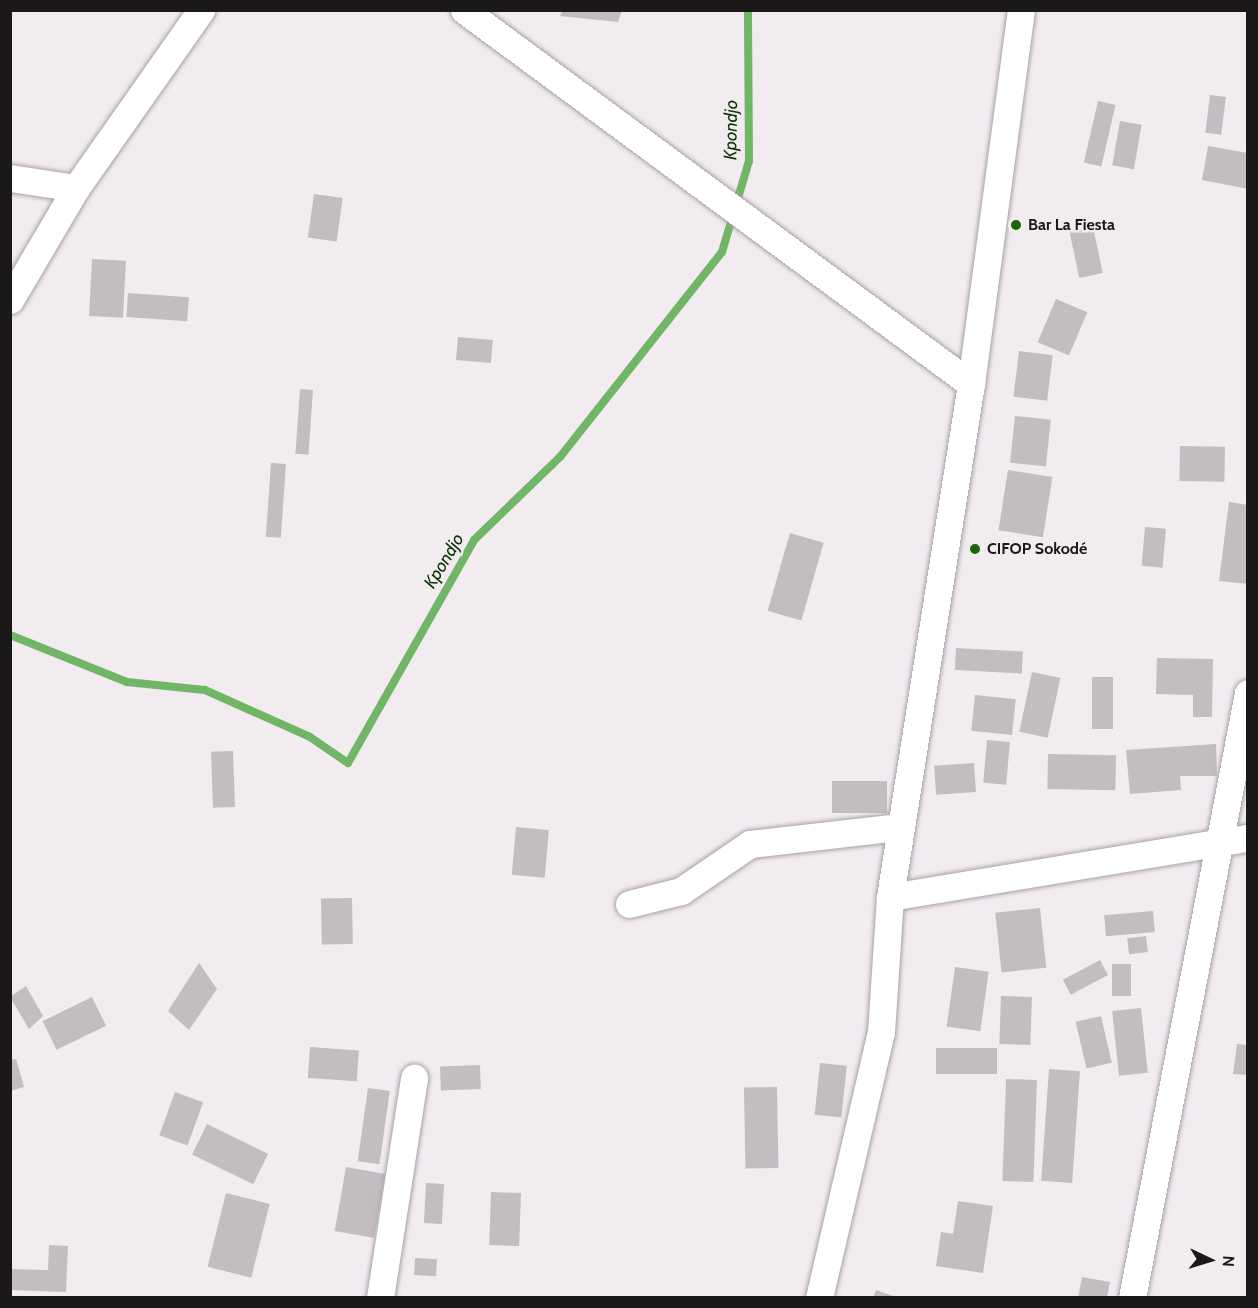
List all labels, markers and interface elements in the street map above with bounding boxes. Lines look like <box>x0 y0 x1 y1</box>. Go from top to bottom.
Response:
water label: Kpondjo <box>720 100 742 160</box>
place label: Bar La Fiesta <box>1028 215 1115 235</box>
marker: Bar La Fiesta <box>1009 218 1023 232</box>
water label: Kpondjo <box>419 530 469 592</box>
place label: CIFOP Sokodé <box>987 539 1087 559</box>
marker: CIFOP Sokodé <box>968 542 982 556</box>
north arrow <box>1180 1230 1240 1290</box>
text: N <box>1219 1255 1238 1268</box>

